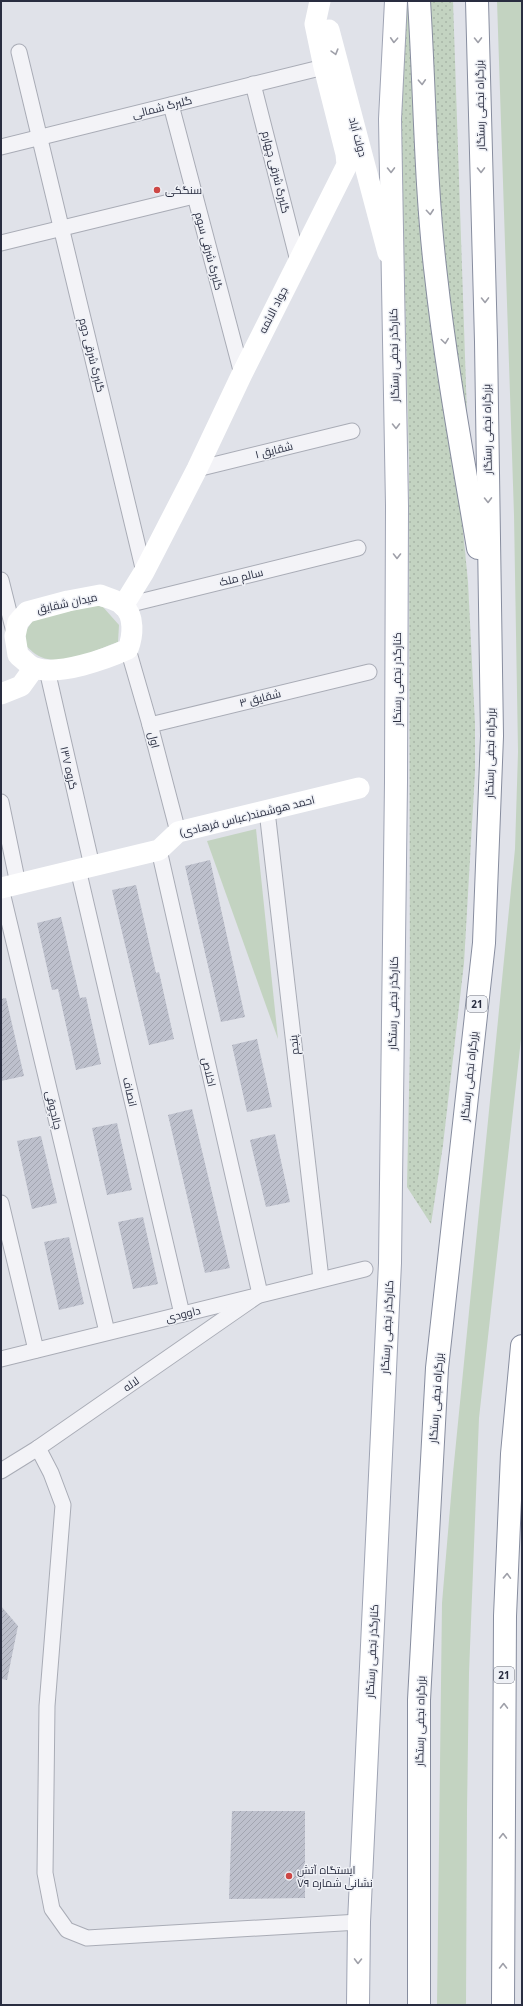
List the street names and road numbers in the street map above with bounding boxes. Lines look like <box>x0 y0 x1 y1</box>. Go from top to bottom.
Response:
street label: بزرگراه نجفی رستگار <box>471 60 488 151</box>
street label: گلبرگ شمالی <box>130 92 193 121</box>
street label: دولت آباد <box>346 115 371 158</box>
street label: گلبرگ شرقی چهارم <box>258 129 294 215</box>
street label: گلبرگ شرقی سوم <box>191 210 227 292</box>
street label: جواد الائمه <box>254 284 291 336</box>
street label: کنارگذر نجفی رستگار <box>385 308 402 403</box>
street label: گلبرگ شرقی دوم <box>75 316 109 394</box>
street label: بزرگراه نجفی رستگار <box>478 384 495 475</box>
street label: شقایق ۱ <box>253 438 294 461</box>
street label: سالم ملک <box>217 564 265 590</box>
street label: میدان شقایق <box>35 589 99 616</box>
street label: کنارگذر نجفی رستگار <box>389 632 404 727</box>
street label: شقایق ۳ <box>237 685 282 710</box>
street label: بزرگراه نجفی رستگار <box>481 708 498 799</box>
street label: اول <box>145 730 164 750</box>
street label: گروه ۱۳۷ <box>57 745 82 791</box>
street label: احمد هوشمند(عباس فرهادی) <box>178 791 316 840</box>
street label: کنارگذر نجفی رستگار <box>384 956 401 1051</box>
road number: 21 <box>467 996 487 1012</box>
street label: بزرگراه نجفی رستگار <box>456 1030 481 1123</box>
street label: پنجم <box>285 1034 303 1056</box>
street label: اخلاص <box>199 1056 220 1088</box>
street label: انصاف <box>120 1076 141 1108</box>
street label: چالچوقی <box>43 1089 66 1131</box>
street label: کنارگذر نجفی رستگار <box>377 1280 396 1375</box>
street label: داوودی <box>164 1302 202 1325</box>
street label: بزرگراه نجفی رستگار <box>425 1352 446 1445</box>
street label: لاله <box>120 1373 142 1394</box>
street label: کنارگذر نجفی رستگار <box>362 1604 381 1699</box>
road number: 21 <box>494 1667 514 1683</box>
street label: بزرگراه نجفی رستگار <box>411 1676 428 1767</box>

